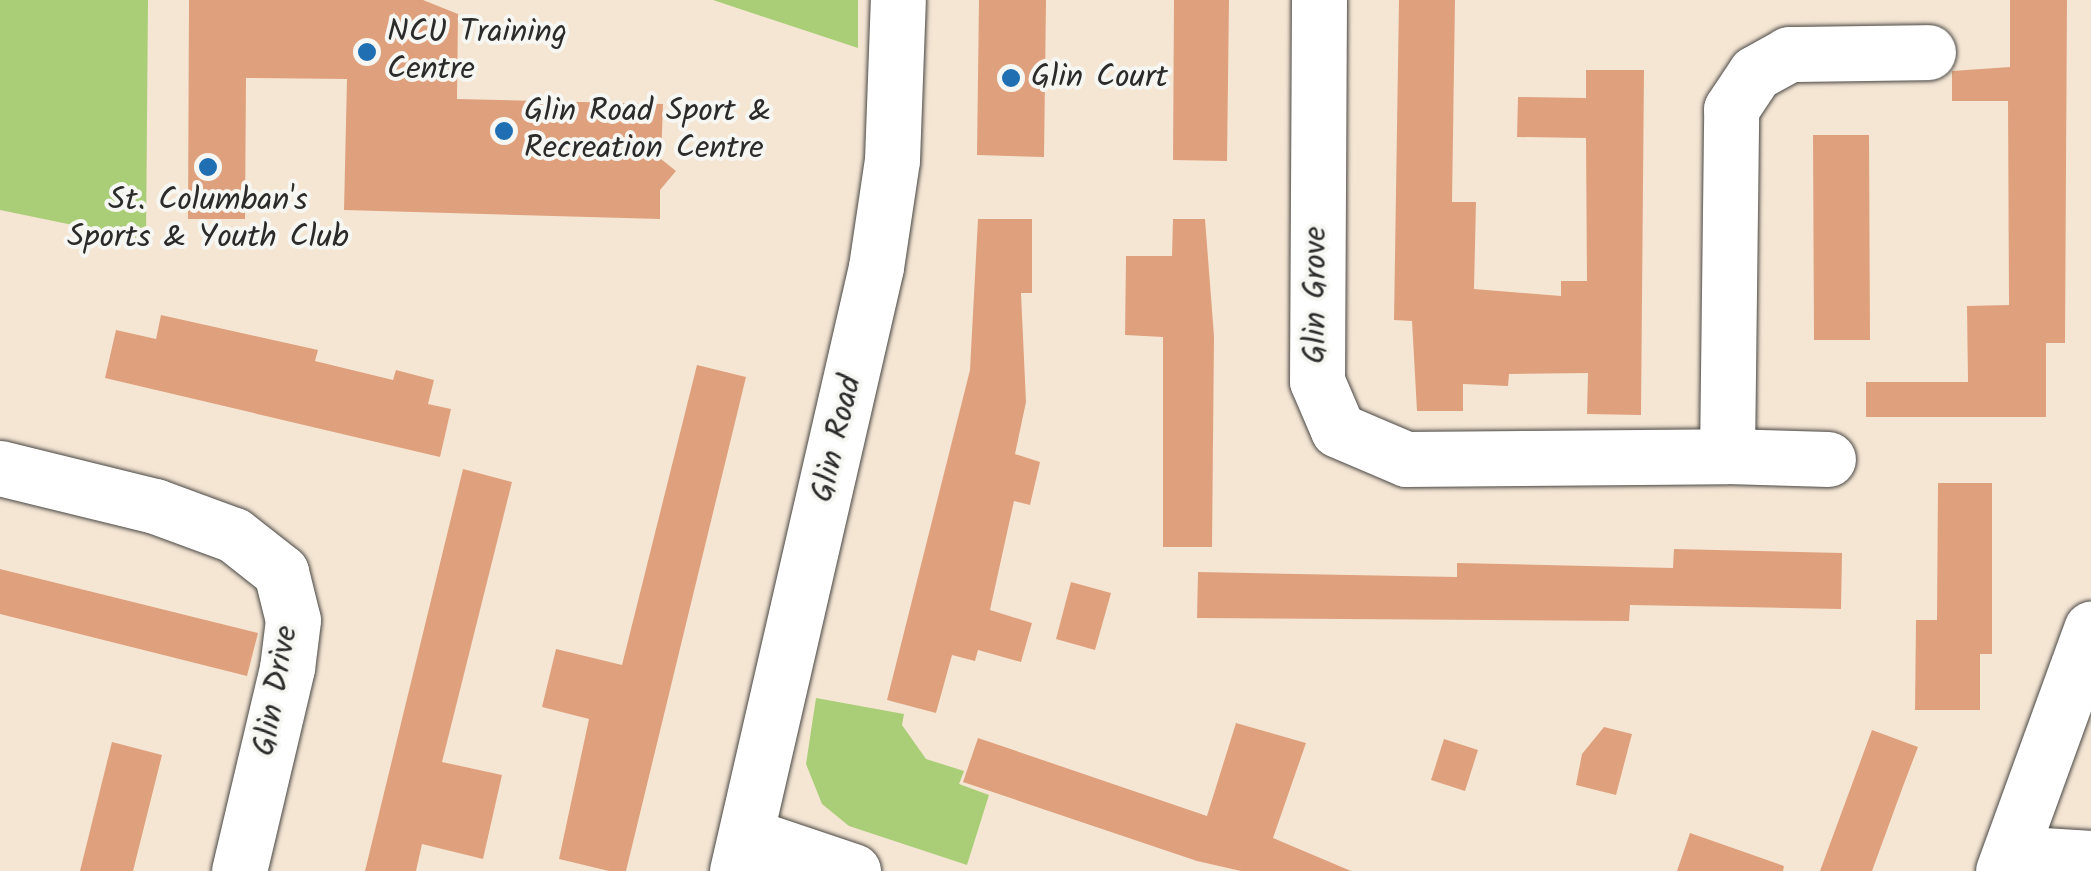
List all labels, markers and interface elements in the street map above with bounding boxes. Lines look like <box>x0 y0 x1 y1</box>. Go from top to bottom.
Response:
place label: NCU Training Centre <box>387 15 567 90</box>
marker: NCU Training Centre <box>356 41 378 63</box>
place label: Glin Court <box>1031 59 1168 97</box>
marker: Glin Court <box>1000 67 1022 89</box>
place label: Glin Road Sport & Recreation Centre <box>524 94 771 169</box>
marker: Glin Road Sport & Recreation Centre <box>493 120 515 142</box>
marker: St. Columban's Sports & Youth Club <box>197 156 219 178</box>
place label: St. Columban's Sports & Youth Club <box>67 183 349 258</box>
street label: Glin Grove <box>1298 226 1336 364</box>
street label: Glin Road <box>805 372 871 506</box>
street label: Glin Drive <box>247 623 307 759</box>

